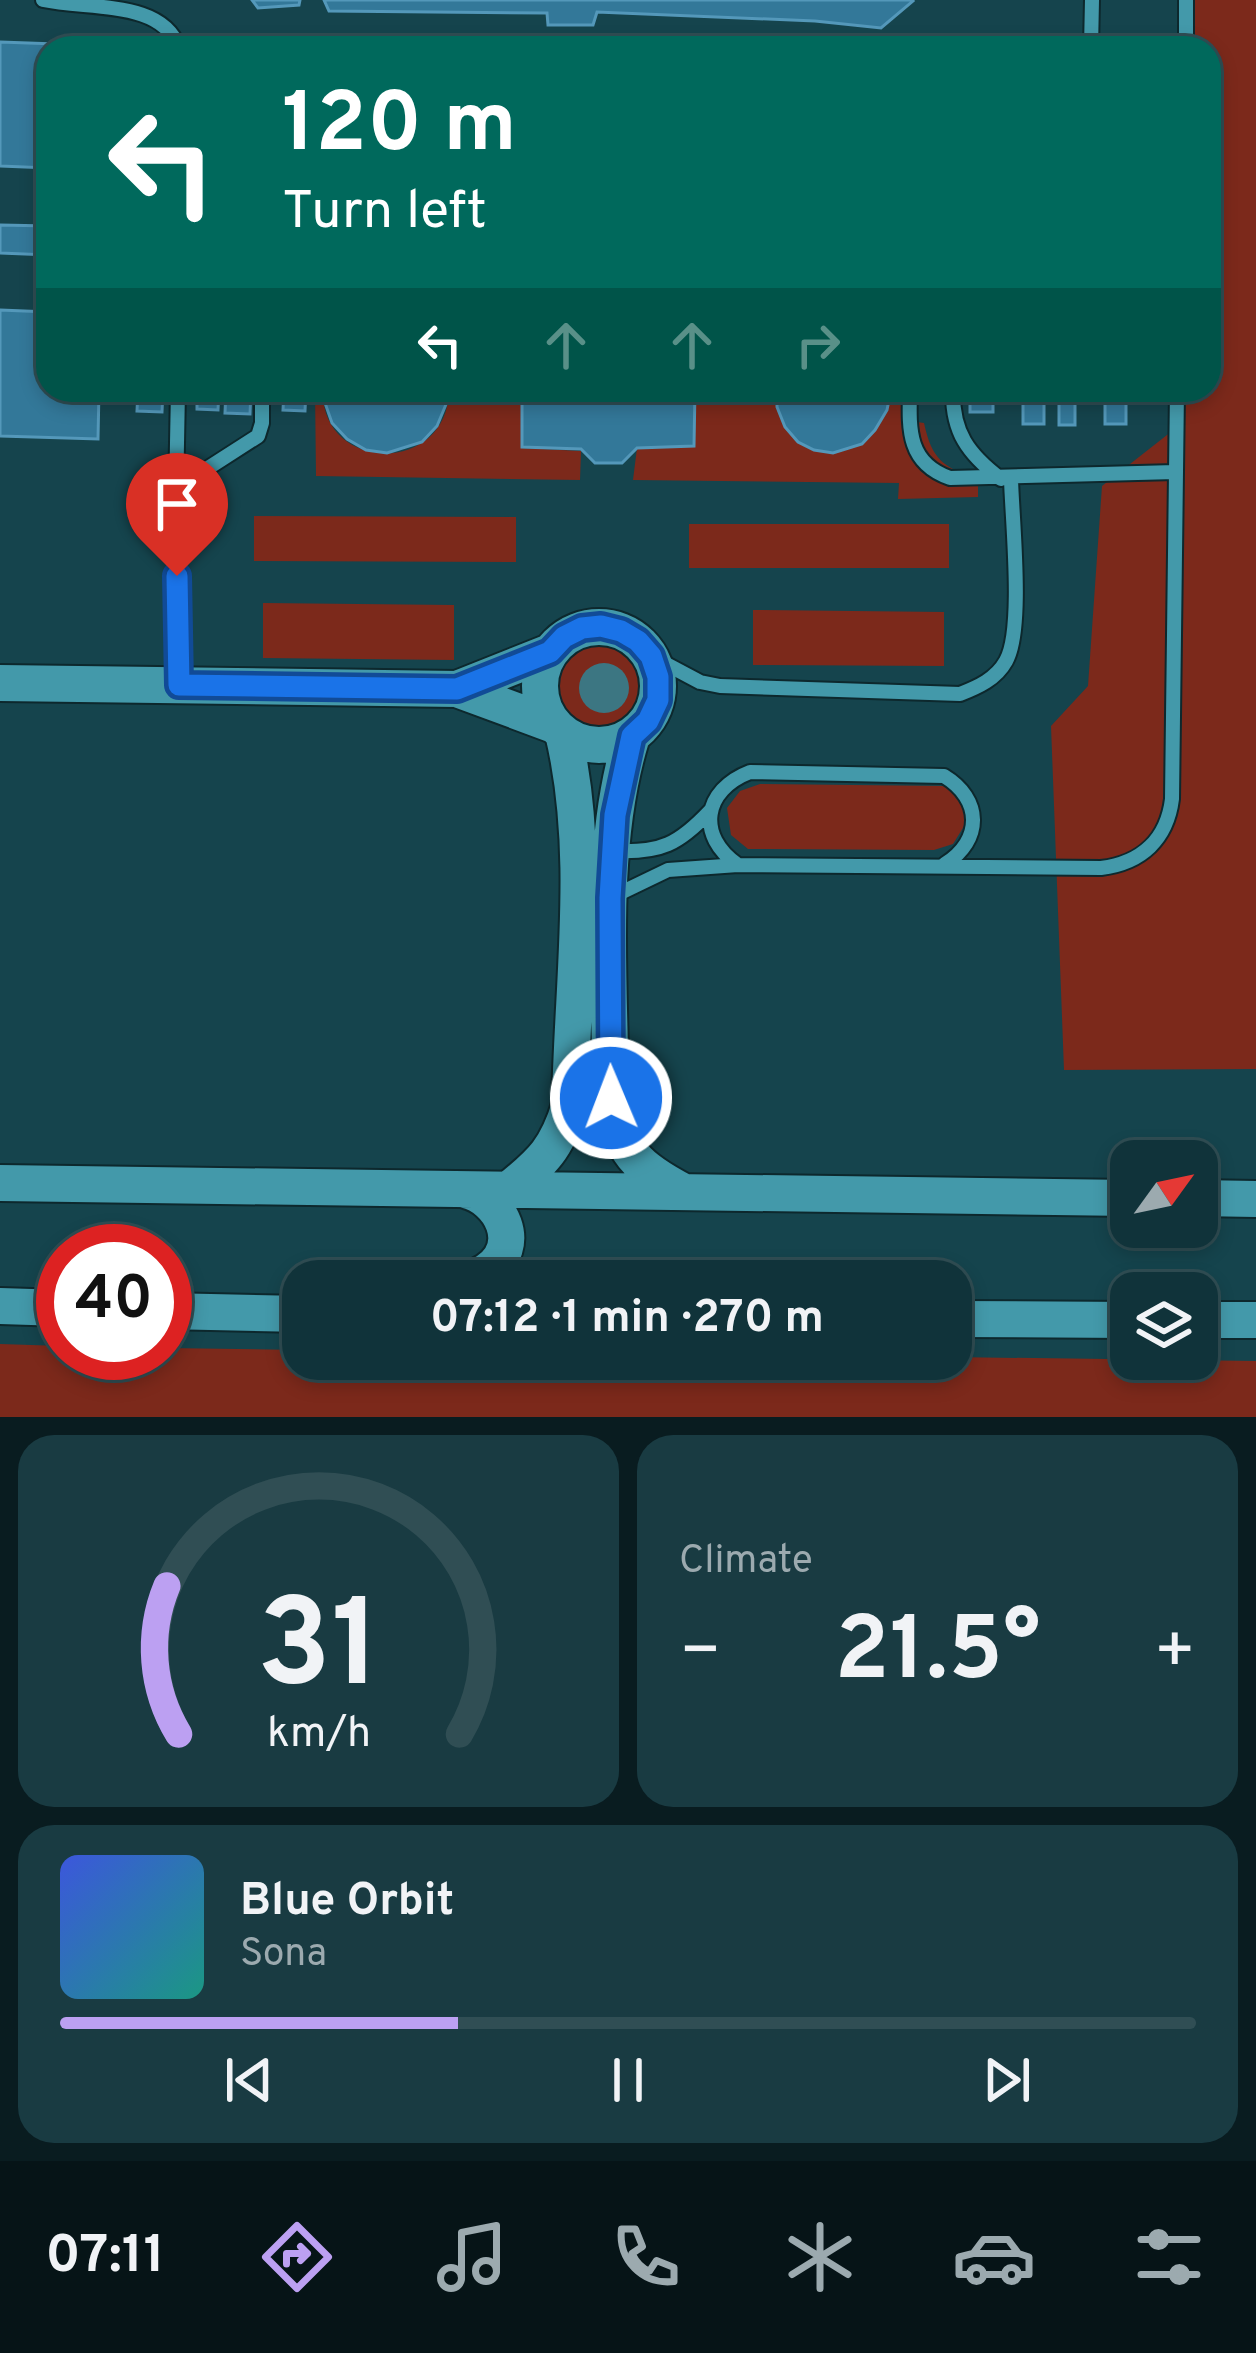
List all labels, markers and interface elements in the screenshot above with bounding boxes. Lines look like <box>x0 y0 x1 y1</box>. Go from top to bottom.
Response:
text: 120 m <box>282 75 517 181</box>
icon: left <box>84 84 240 240</box>
text: Turn left <box>282 179 487 248</box>
icon: left <box>407 312 473 378</box>
icon: ahead <box>533 312 599 378</box>
icon: ahead <box>659 312 725 378</box>
icon: right <box>785 312 851 378</box>
pin <box>126 453 228 576</box>
icon: arrive <box>144 471 210 537</box>
position arrow <box>548 1035 674 1161</box>
north arrow <box>1110 1140 1218 1248</box>
map controls <box>1110 1140 1218 1380</box>
speed limit sign: 40 <box>36 1224 192 1380</box>
button: layers <box>1110 1272 1218 1380</box>
text: 07:12 · 1 min · 270 m <box>430 1291 824 1348</box>
text: Climate <box>679 1538 813 1587</box>
text: 31 <box>256 1573 381 1731</box>
text: 21.5° <box>835 1598 1040 1711</box>
text: − <box>679 1613 722 1696</box>
text: + <box>1153 1613 1196 1696</box>
text: km/h <box>266 1708 371 1762</box>
text: Blue Orbit <box>240 1874 454 1931</box>
text: Sona <box>240 1931 327 1980</box>
icon: previous <box>216 2047 282 2113</box>
icon: pause <box>595 2047 661 2113</box>
icon: next <box>974 2047 1040 2113</box>
icon: directions <box>255 2215 339 2299</box>
icon: music <box>430 2215 514 2299</box>
icon: phone <box>604 2215 688 2299</box>
icon: climate <box>778 2215 862 2299</box>
icon: car <box>952 2215 1036 2299</box>
icon: filters <box>1127 2215 1211 2299</box>
text: 07:11 <box>45 2223 165 2292</box>

